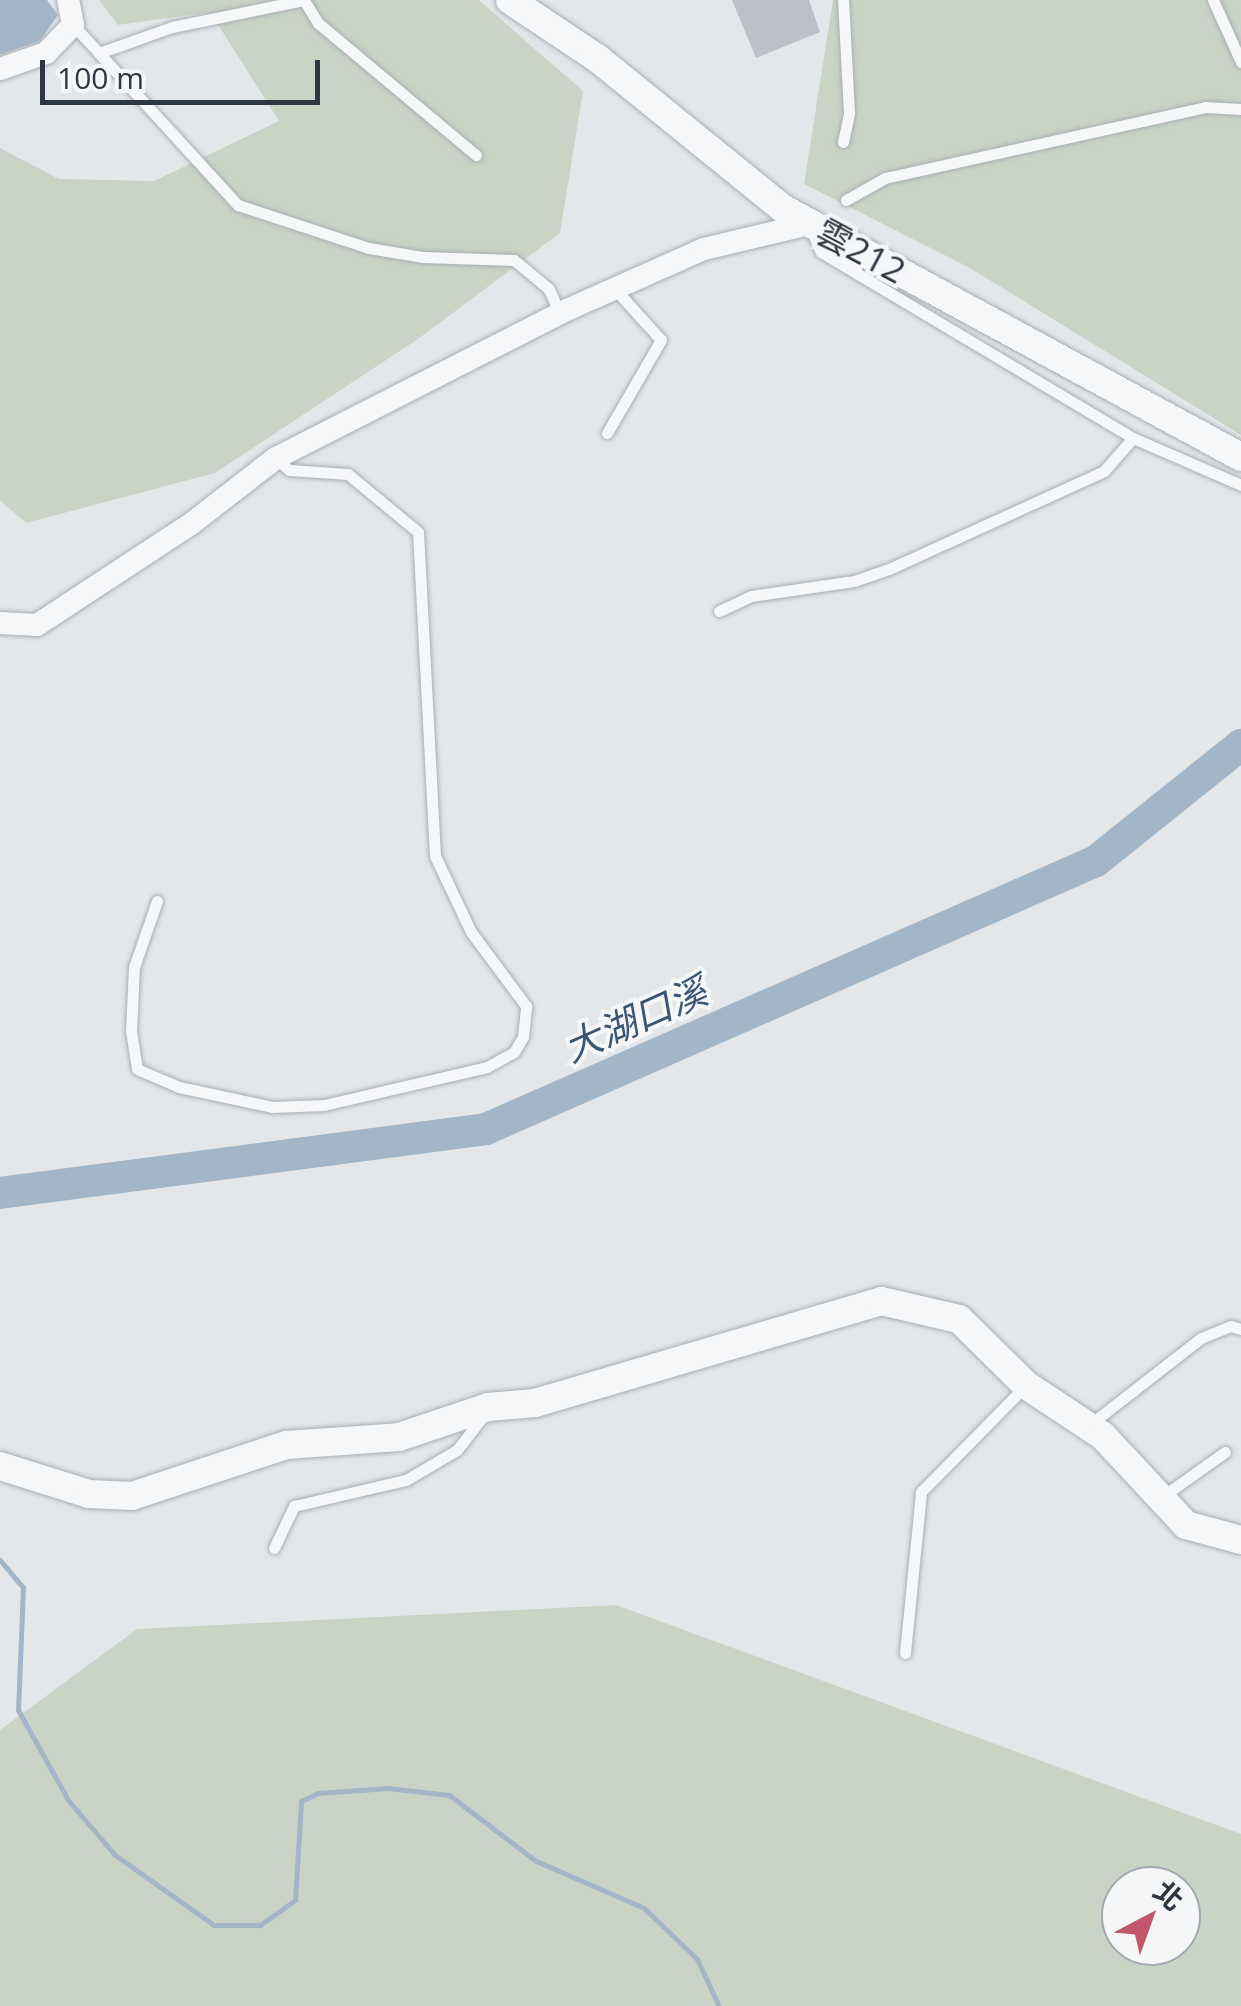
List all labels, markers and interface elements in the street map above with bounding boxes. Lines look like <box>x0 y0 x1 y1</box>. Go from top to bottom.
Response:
scale bar <box>45 40 325 102</box>
text: 100 m <box>57 57 144 98</box>
street label: 雲212 <box>809 210 913 292</box>
water label: 大湖口溪 <box>556 967 714 1071</box>
north arrow <box>1101 1866 1201 1966</box>
text: 北 <box>1146 1871 1192 1918</box>

